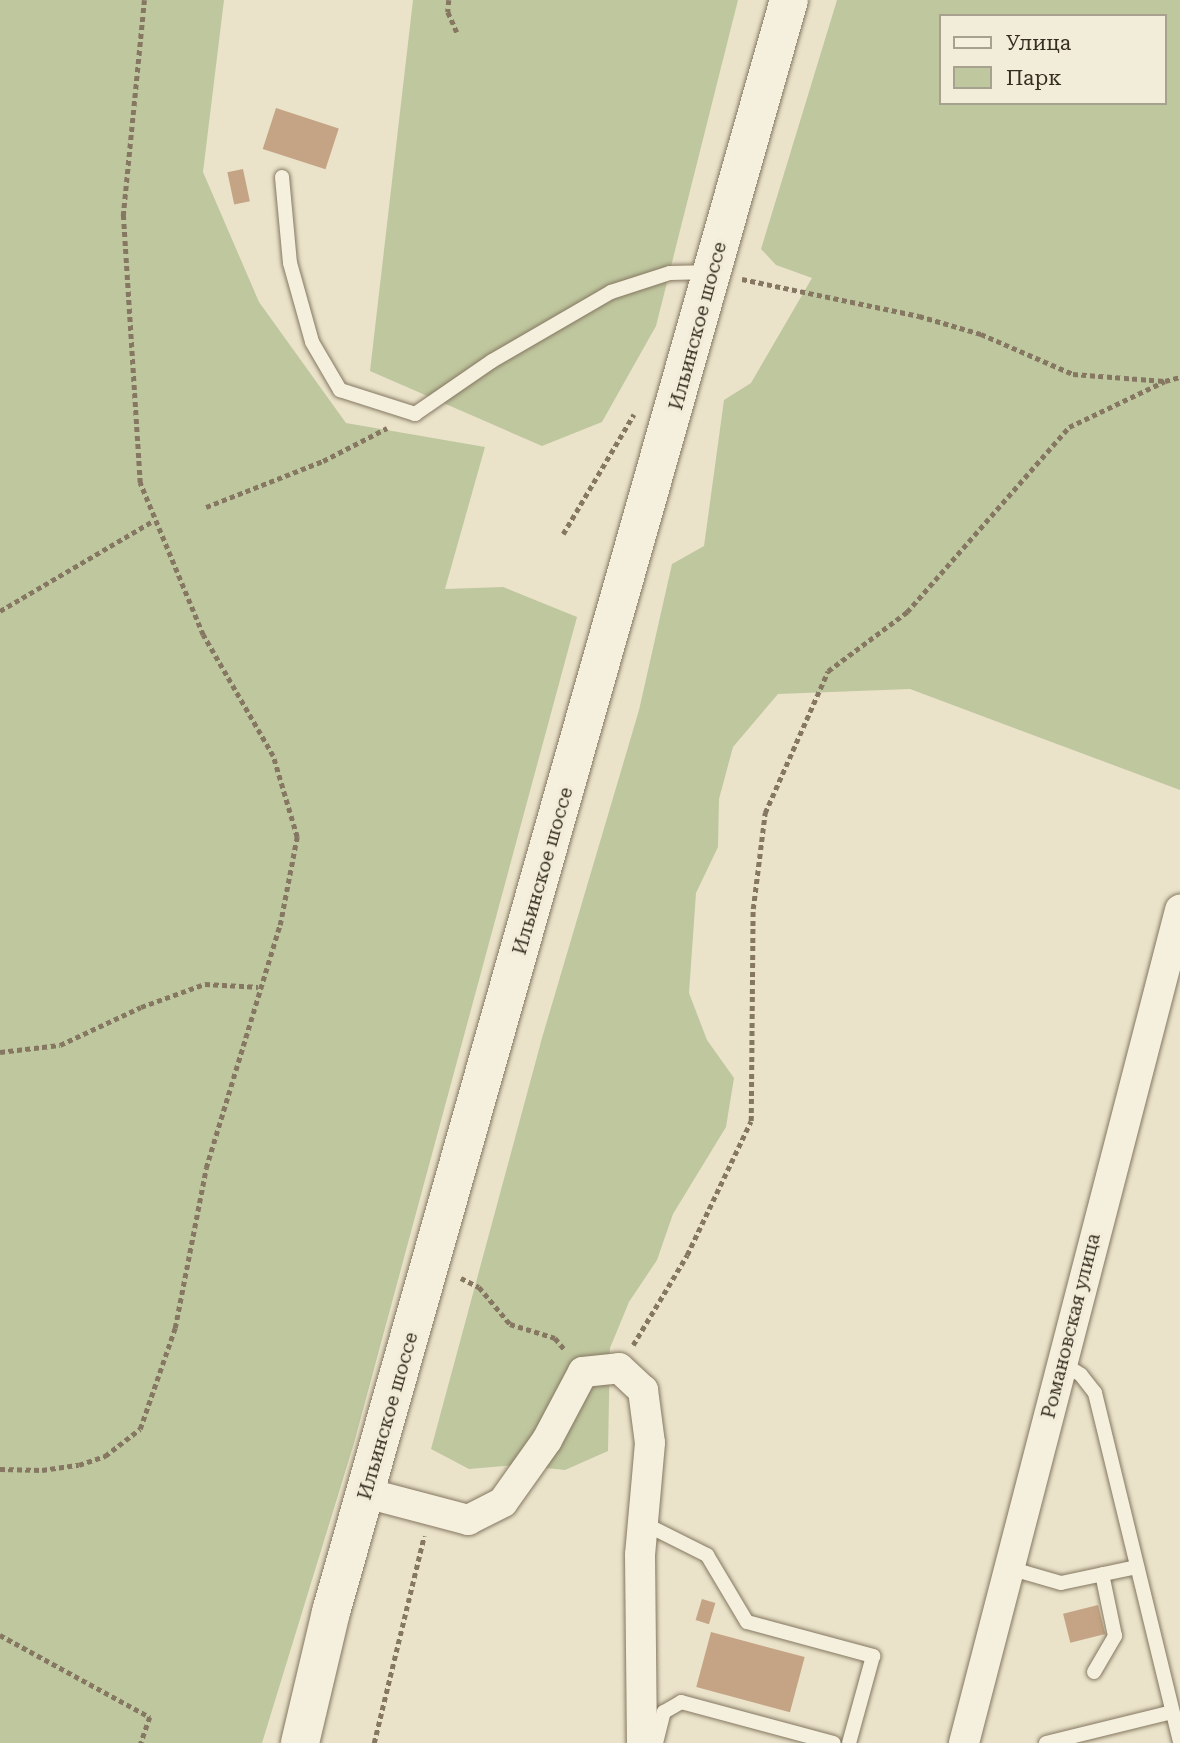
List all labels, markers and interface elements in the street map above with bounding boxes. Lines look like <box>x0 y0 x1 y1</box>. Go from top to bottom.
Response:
legend <box>939 14 1166 105</box>
text: Улица <box>1006 31 1071 55</box>
text: Парк <box>1006 66 1062 90</box>
street label: Ильинское шоссе <box>665 239 731 413</box>
street label: Ильинское шоссе <box>508 785 578 957</box>
street label: Романовская улица <box>1037 1231 1105 1421</box>
street label: Ильинское шоссе <box>353 1330 423 1502</box>

